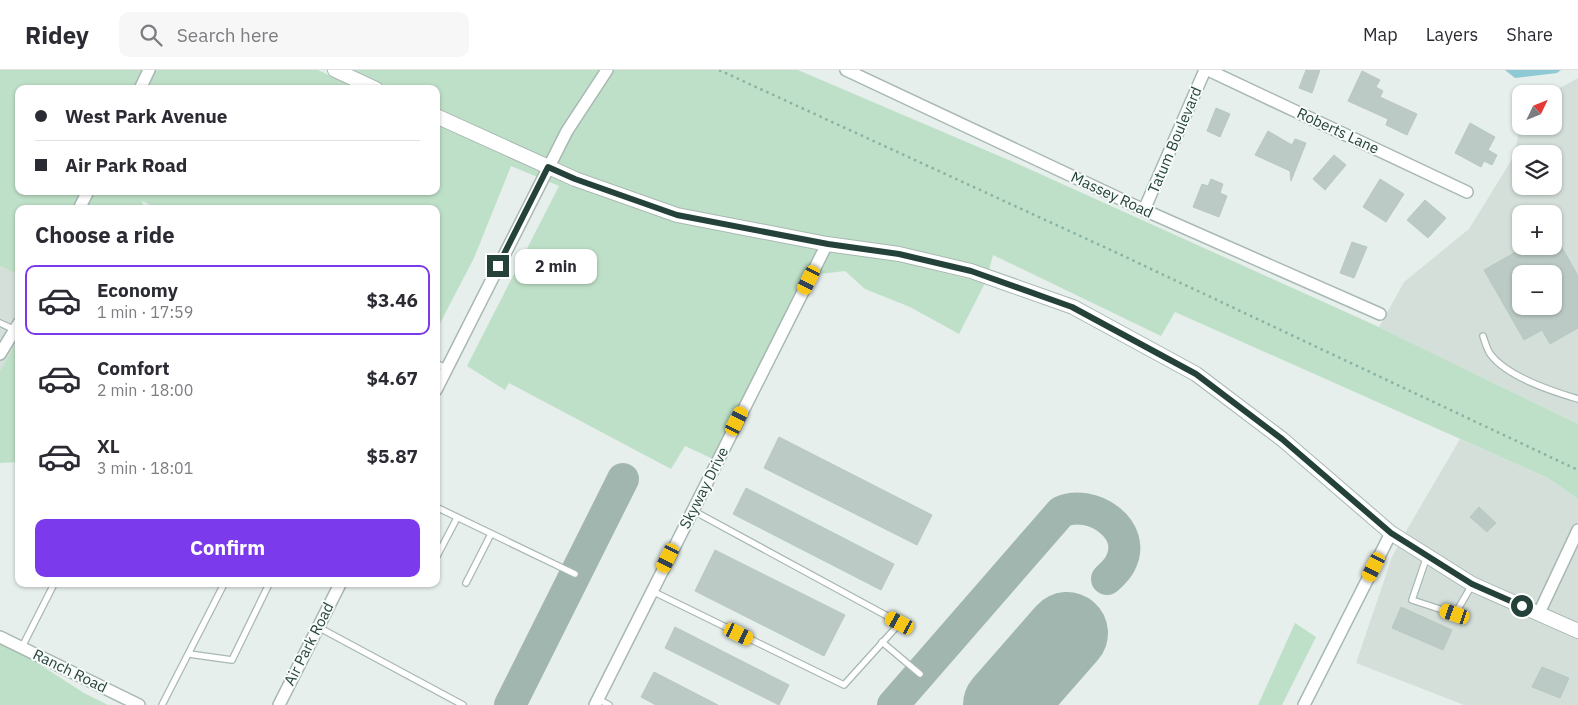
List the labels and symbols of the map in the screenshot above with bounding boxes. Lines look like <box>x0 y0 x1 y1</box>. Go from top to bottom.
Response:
street label: Tatum Boulevard <box>1143 84 1206 196</box>
north arrow <box>1512 85 1562 135</box>
street label: Roberts Lane <box>1294 103 1382 158</box>
street label: Massey Road <box>1068 167 1156 222</box>
callout: 2 min <box>516 248 598 284</box>
route end <box>487 255 509 277</box>
car <box>795 263 822 297</box>
car <box>723 404 750 438</box>
street label: Skyway Drive <box>675 444 732 532</box>
car <box>654 541 681 575</box>
car <box>1360 550 1387 584</box>
route start <box>1511 595 1533 617</box>
street label: Air Park Road <box>279 599 338 689</box>
car <box>1438 602 1471 626</box>
car <box>883 609 916 637</box>
car <box>722 621 755 647</box>
street label: Ranch Road <box>30 644 110 697</box>

